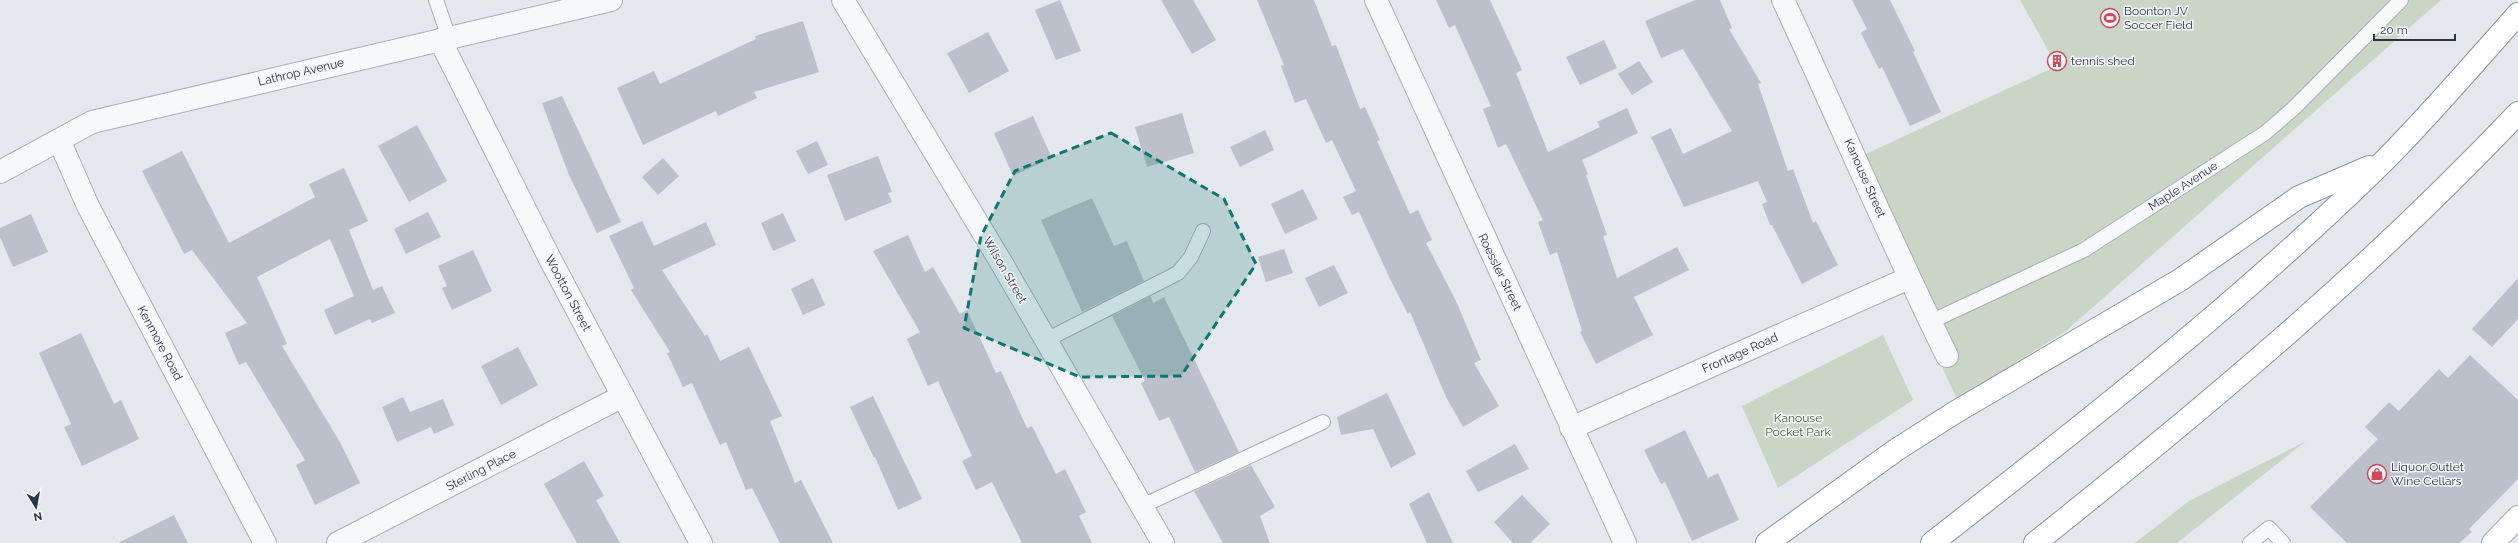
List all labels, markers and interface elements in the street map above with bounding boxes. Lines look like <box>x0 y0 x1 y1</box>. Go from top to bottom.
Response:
place label: Boonton JV Soccer Field <box>2124 4 2193 32</box>
sports icon: Boonton JV Soccer Field <box>2099 7 2121 29</box>
scale bar <box>2374 16 2455 42</box>
text: 20 m <box>2380 23 2408 37</box>
building icon: tennis shed <box>2046 50 2068 72</box>
place label: tennis shed <box>2071 54 2135 68</box>
street label: Lathrop Avenue <box>257 55 345 89</box>
street label: Kanouse Street <box>1841 136 1889 220</box>
street label: Maple Avenue <box>2146 158 2220 214</box>
street label: Roessler Street <box>1475 231 1525 313</box>
street label: Wilson Street <box>980 234 1030 306</box>
street label: Wootton Street <box>542 252 594 334</box>
street label: Kenmore Road <box>134 303 186 383</box>
street label: Frontage Road <box>1700 330 1780 376</box>
park label: Kanouse Pocket Park <box>1765 411 1831 439</box>
street label: Sterling Place <box>444 446 518 494</box>
place label: Liquor Outlet Wine Cellars <box>2391 460 2464 488</box>
shop icon: Liquor Outlet Wine Cellars <box>2366 463 2388 485</box>
north arrow <box>16 487 56 527</box>
text: N <box>32 509 43 524</box>

